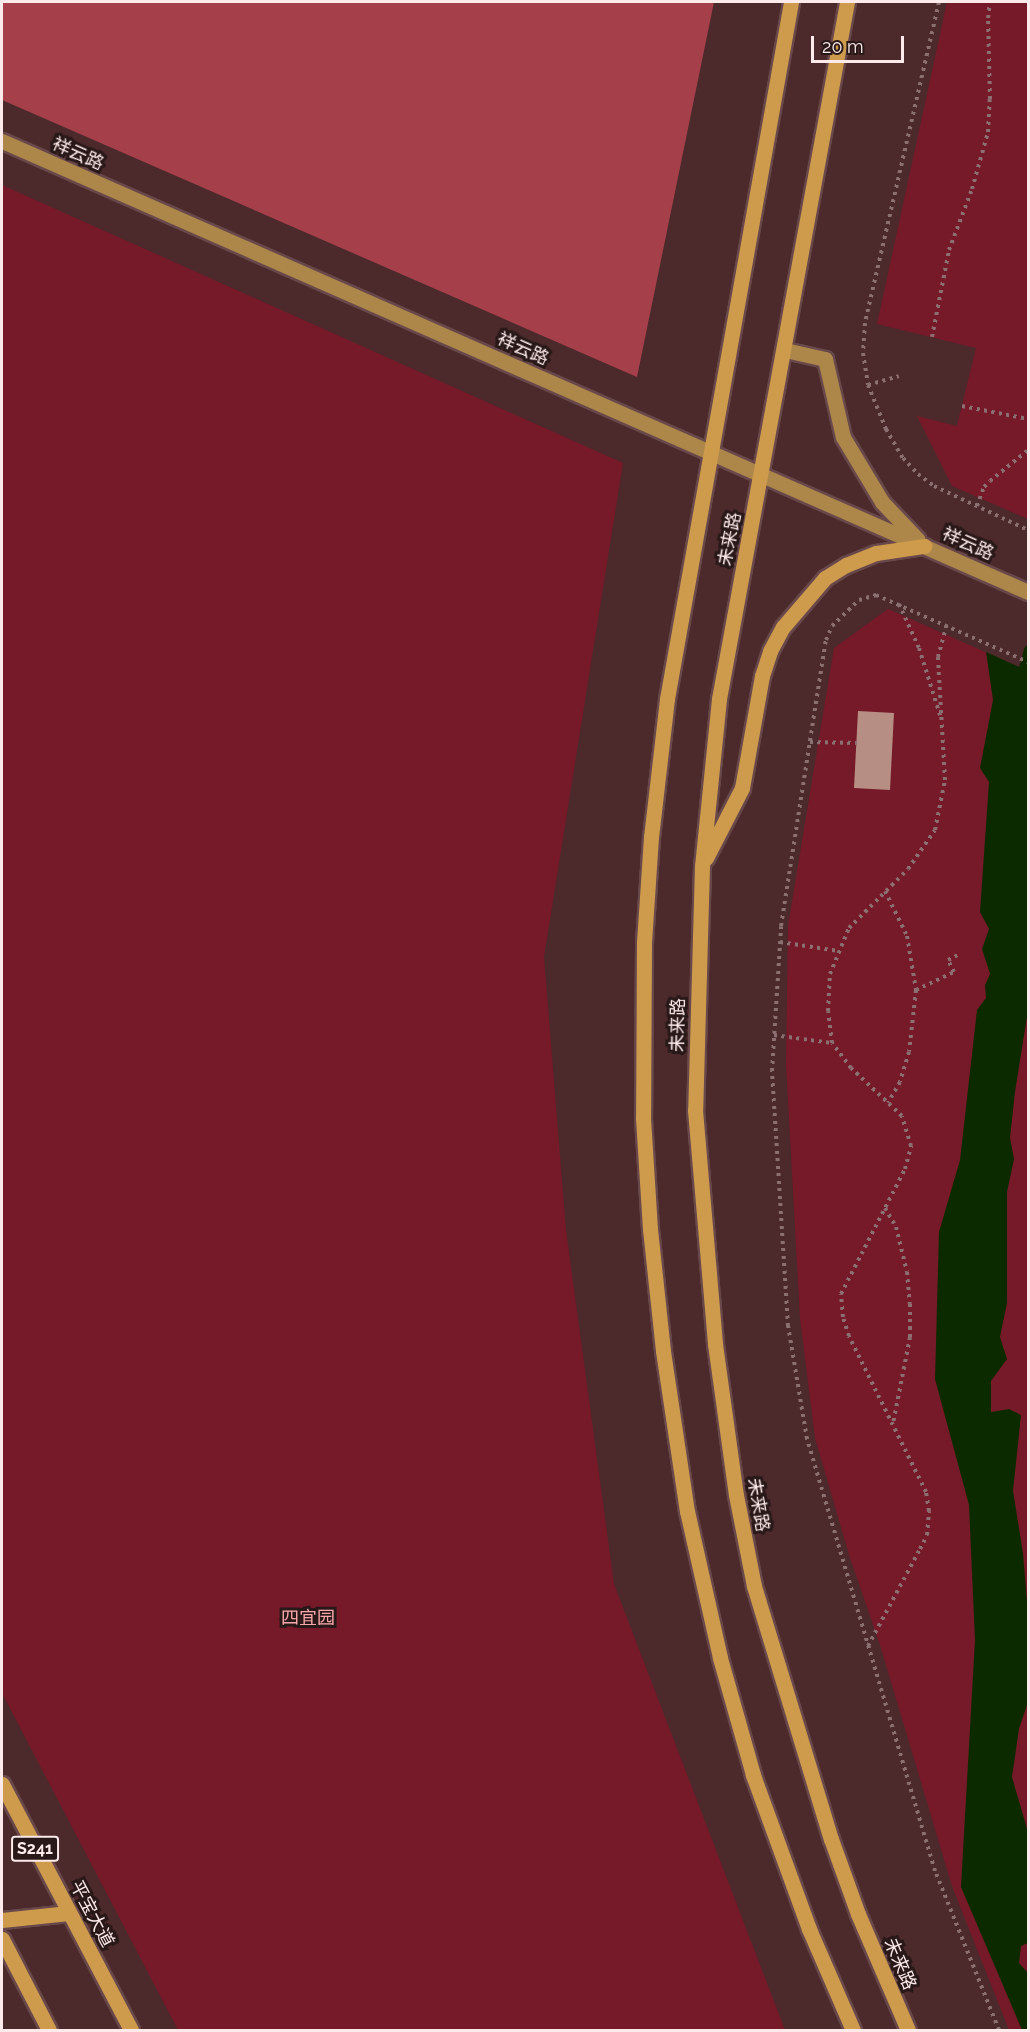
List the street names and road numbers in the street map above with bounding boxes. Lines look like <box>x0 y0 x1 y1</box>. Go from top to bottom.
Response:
street label: 祥云路 <box>49 133 107 175</box>
street label: 祥云路 <box>494 328 552 370</box>
street label: 未来路 <box>714 510 746 568</box>
street label: 祥云路 <box>939 523 997 565</box>
street label: 未来路 <box>667 998 689 1052</box>
street label: 未来路 <box>743 1477 773 1533</box>
road number: S241 <box>11 1836 59 1862</box>
street label: 平宝大道 <box>66 1877 118 1951</box>
street label: 未来路 <box>880 1935 920 1993</box>

